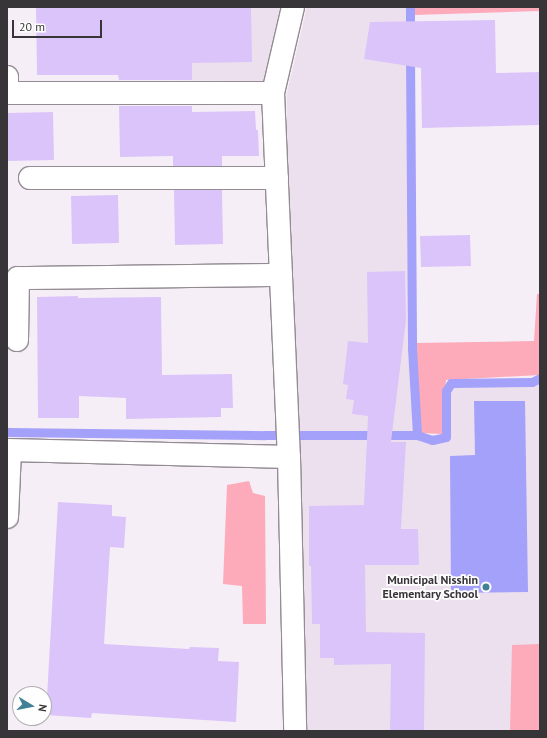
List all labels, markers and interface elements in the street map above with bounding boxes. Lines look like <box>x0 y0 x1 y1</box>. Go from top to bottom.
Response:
scale bar <box>14 12 104 38</box>
text: 20 m <box>19 19 45 34</box>
place label: Municipal Nisshin Elementary School <box>382 573 478 601</box>
marker: Municipal Nisshin Elementary School <box>481 582 491 592</box>
north arrow <box>12 686 52 726</box>
text: N <box>35 703 50 713</box>

